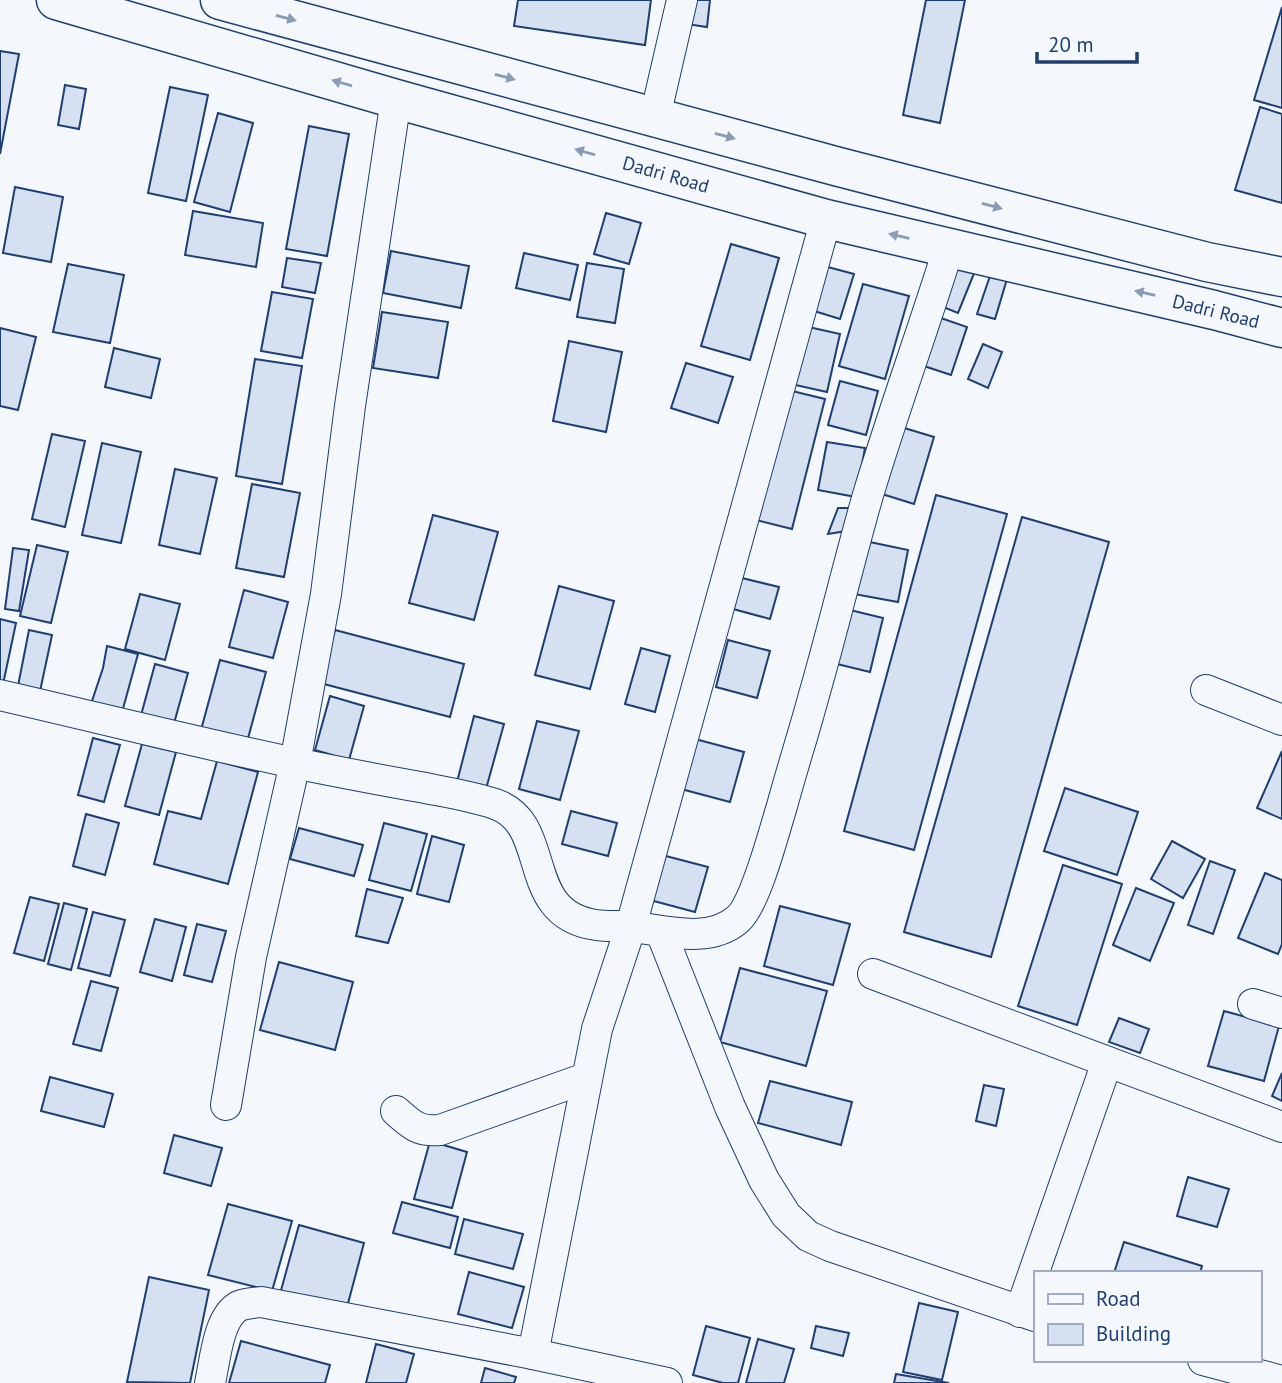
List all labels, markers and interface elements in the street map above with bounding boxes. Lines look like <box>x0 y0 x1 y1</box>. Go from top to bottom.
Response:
one-way arrow <box>275 13 297 24</box>
scale bar <box>1037 21 1137 65</box>
text: 20 m <box>1048 31 1094 58</box>
one-way arrow <box>495 72 517 83</box>
one-way arrow <box>332 78 353 88</box>
one-way arrow <box>714 131 736 142</box>
one-way arrow <box>574 146 595 156</box>
street label: Dadri Road <box>620 150 712 198</box>
one-way arrow <box>982 201 1004 212</box>
one-way arrow <box>888 230 910 241</box>
one-way arrow <box>1134 288 1156 299</box>
street label: Dadri Road <box>1170 289 1262 333</box>
legend <box>1034 1271 1261 1362</box>
text: Road <box>1096 1285 1140 1312</box>
text: Building <box>1096 1320 1171 1347</box>

